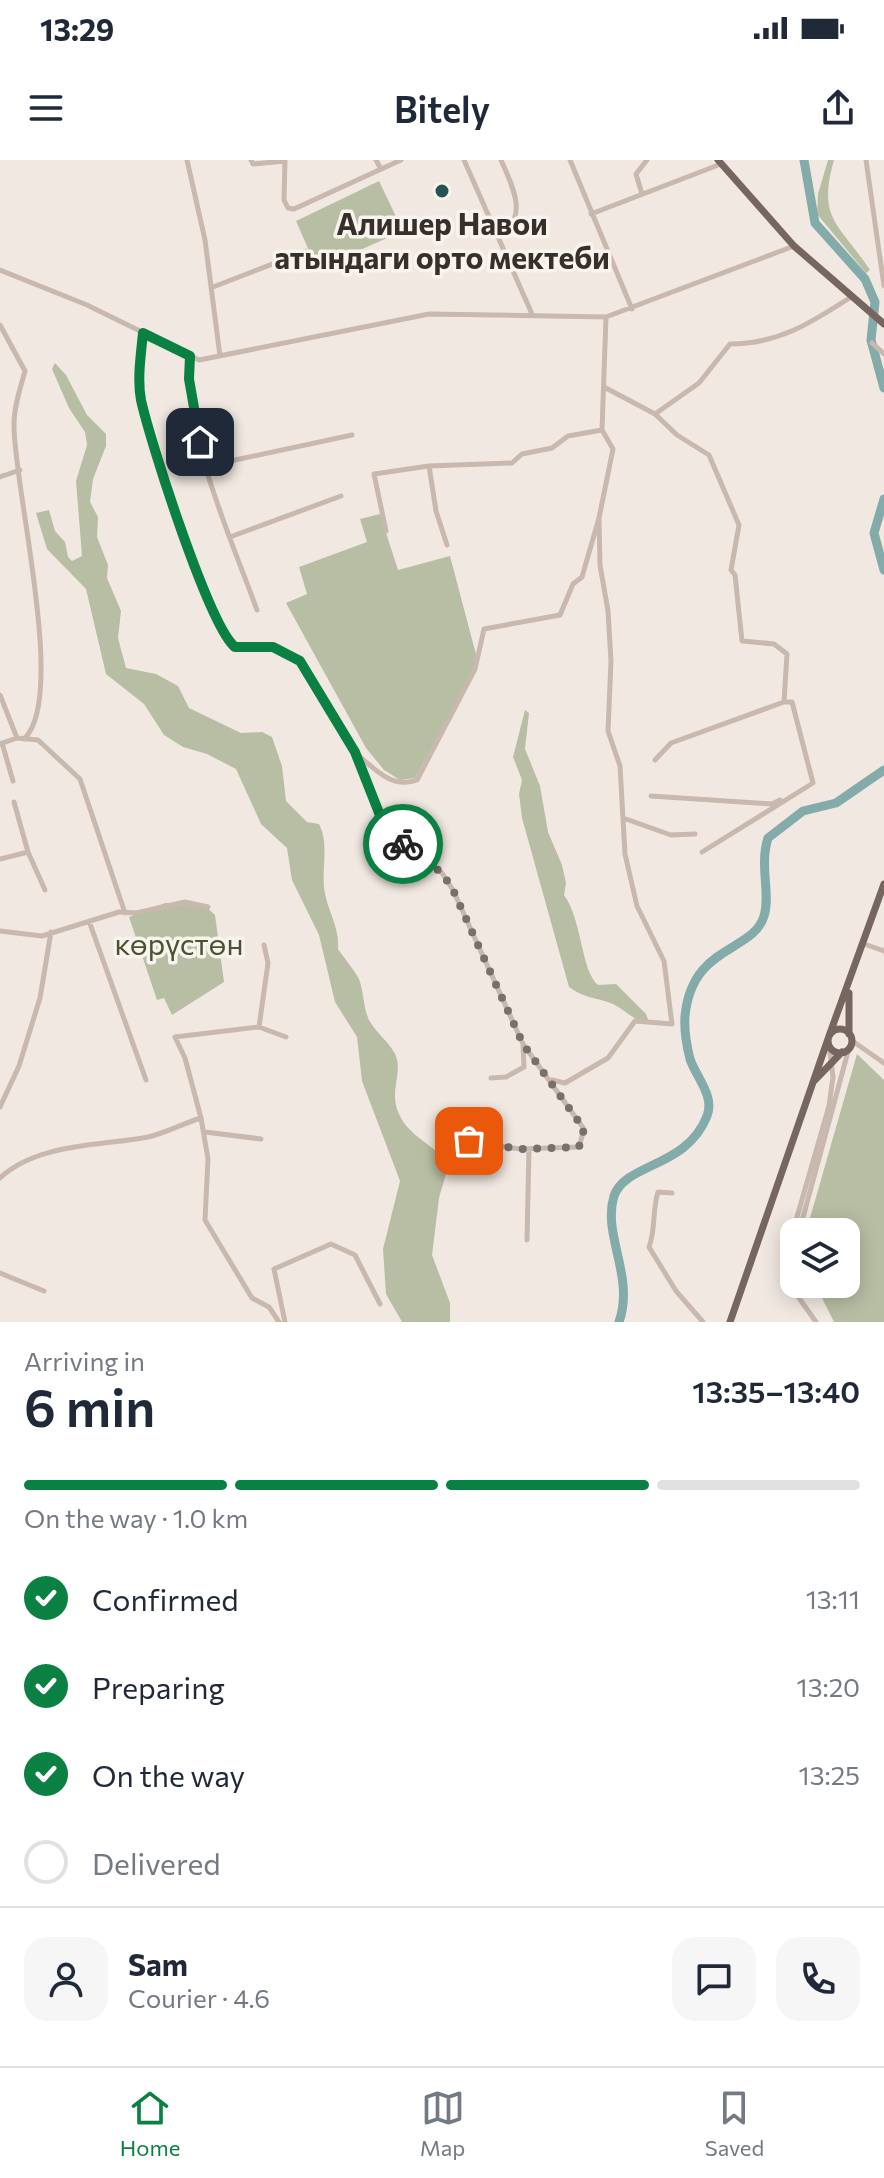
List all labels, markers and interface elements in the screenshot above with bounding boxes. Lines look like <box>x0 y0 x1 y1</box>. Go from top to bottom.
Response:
text: 13:29 <box>40 10 114 47</box>
icon: menu <box>24 86 68 130</box>
text: Bitely <box>394 86 490 130</box>
icon: share <box>816 86 860 130</box>
marker: Алишер Навои атындаги орто мектеби <box>433 182 451 200</box>
place label: Алишер Навои атындаги орто мектеби <box>274 204 610 275</box>
pin <box>166 408 234 476</box>
icon: home <box>178 420 222 464</box>
courier <box>363 804 443 884</box>
icon: bike <box>381 822 425 866</box>
park label: көрүстөн <box>114 924 244 961</box>
pin <box>435 1107 503 1175</box>
icon: bag <box>447 1119 491 1163</box>
map controls <box>780 1218 860 1298</box>
button: layers <box>780 1218 860 1298</box>
text: Arriving in <box>24 1345 145 1376</box>
text: 13:35–13:40 <box>692 1372 860 1409</box>
text: 6 min <box>24 1374 155 1438</box>
text: On the way · 1.0 km <box>24 1502 248 1533</box>
icon: check <box>24 1576 68 1620</box>
text: Confirmed <box>92 1580 239 1617</box>
text: 13:11 <box>806 1583 860 1614</box>
icon: check <box>24 1664 68 1708</box>
text: Preparing <box>92 1668 225 1705</box>
text: 13:20 <box>797 1671 860 1702</box>
icon: check <box>24 1752 68 1796</box>
text: On the way <box>92 1756 245 1793</box>
text: 13:25 <box>799 1759 860 1790</box>
text: Delivered <box>92 1844 221 1881</box>
button: person <box>24 1937 108 2021</box>
button: chat <box>672 1937 756 2021</box>
button: phone <box>776 1937 860 2021</box>
text: Sam <box>128 1945 188 1982</box>
text: Courier · 4.6 <box>128 1982 270 2013</box>
tab: Home <box>120 2086 180 2161</box>
tab: Map <box>420 2086 465 2161</box>
tab: Saved <box>705 2086 764 2161</box>

